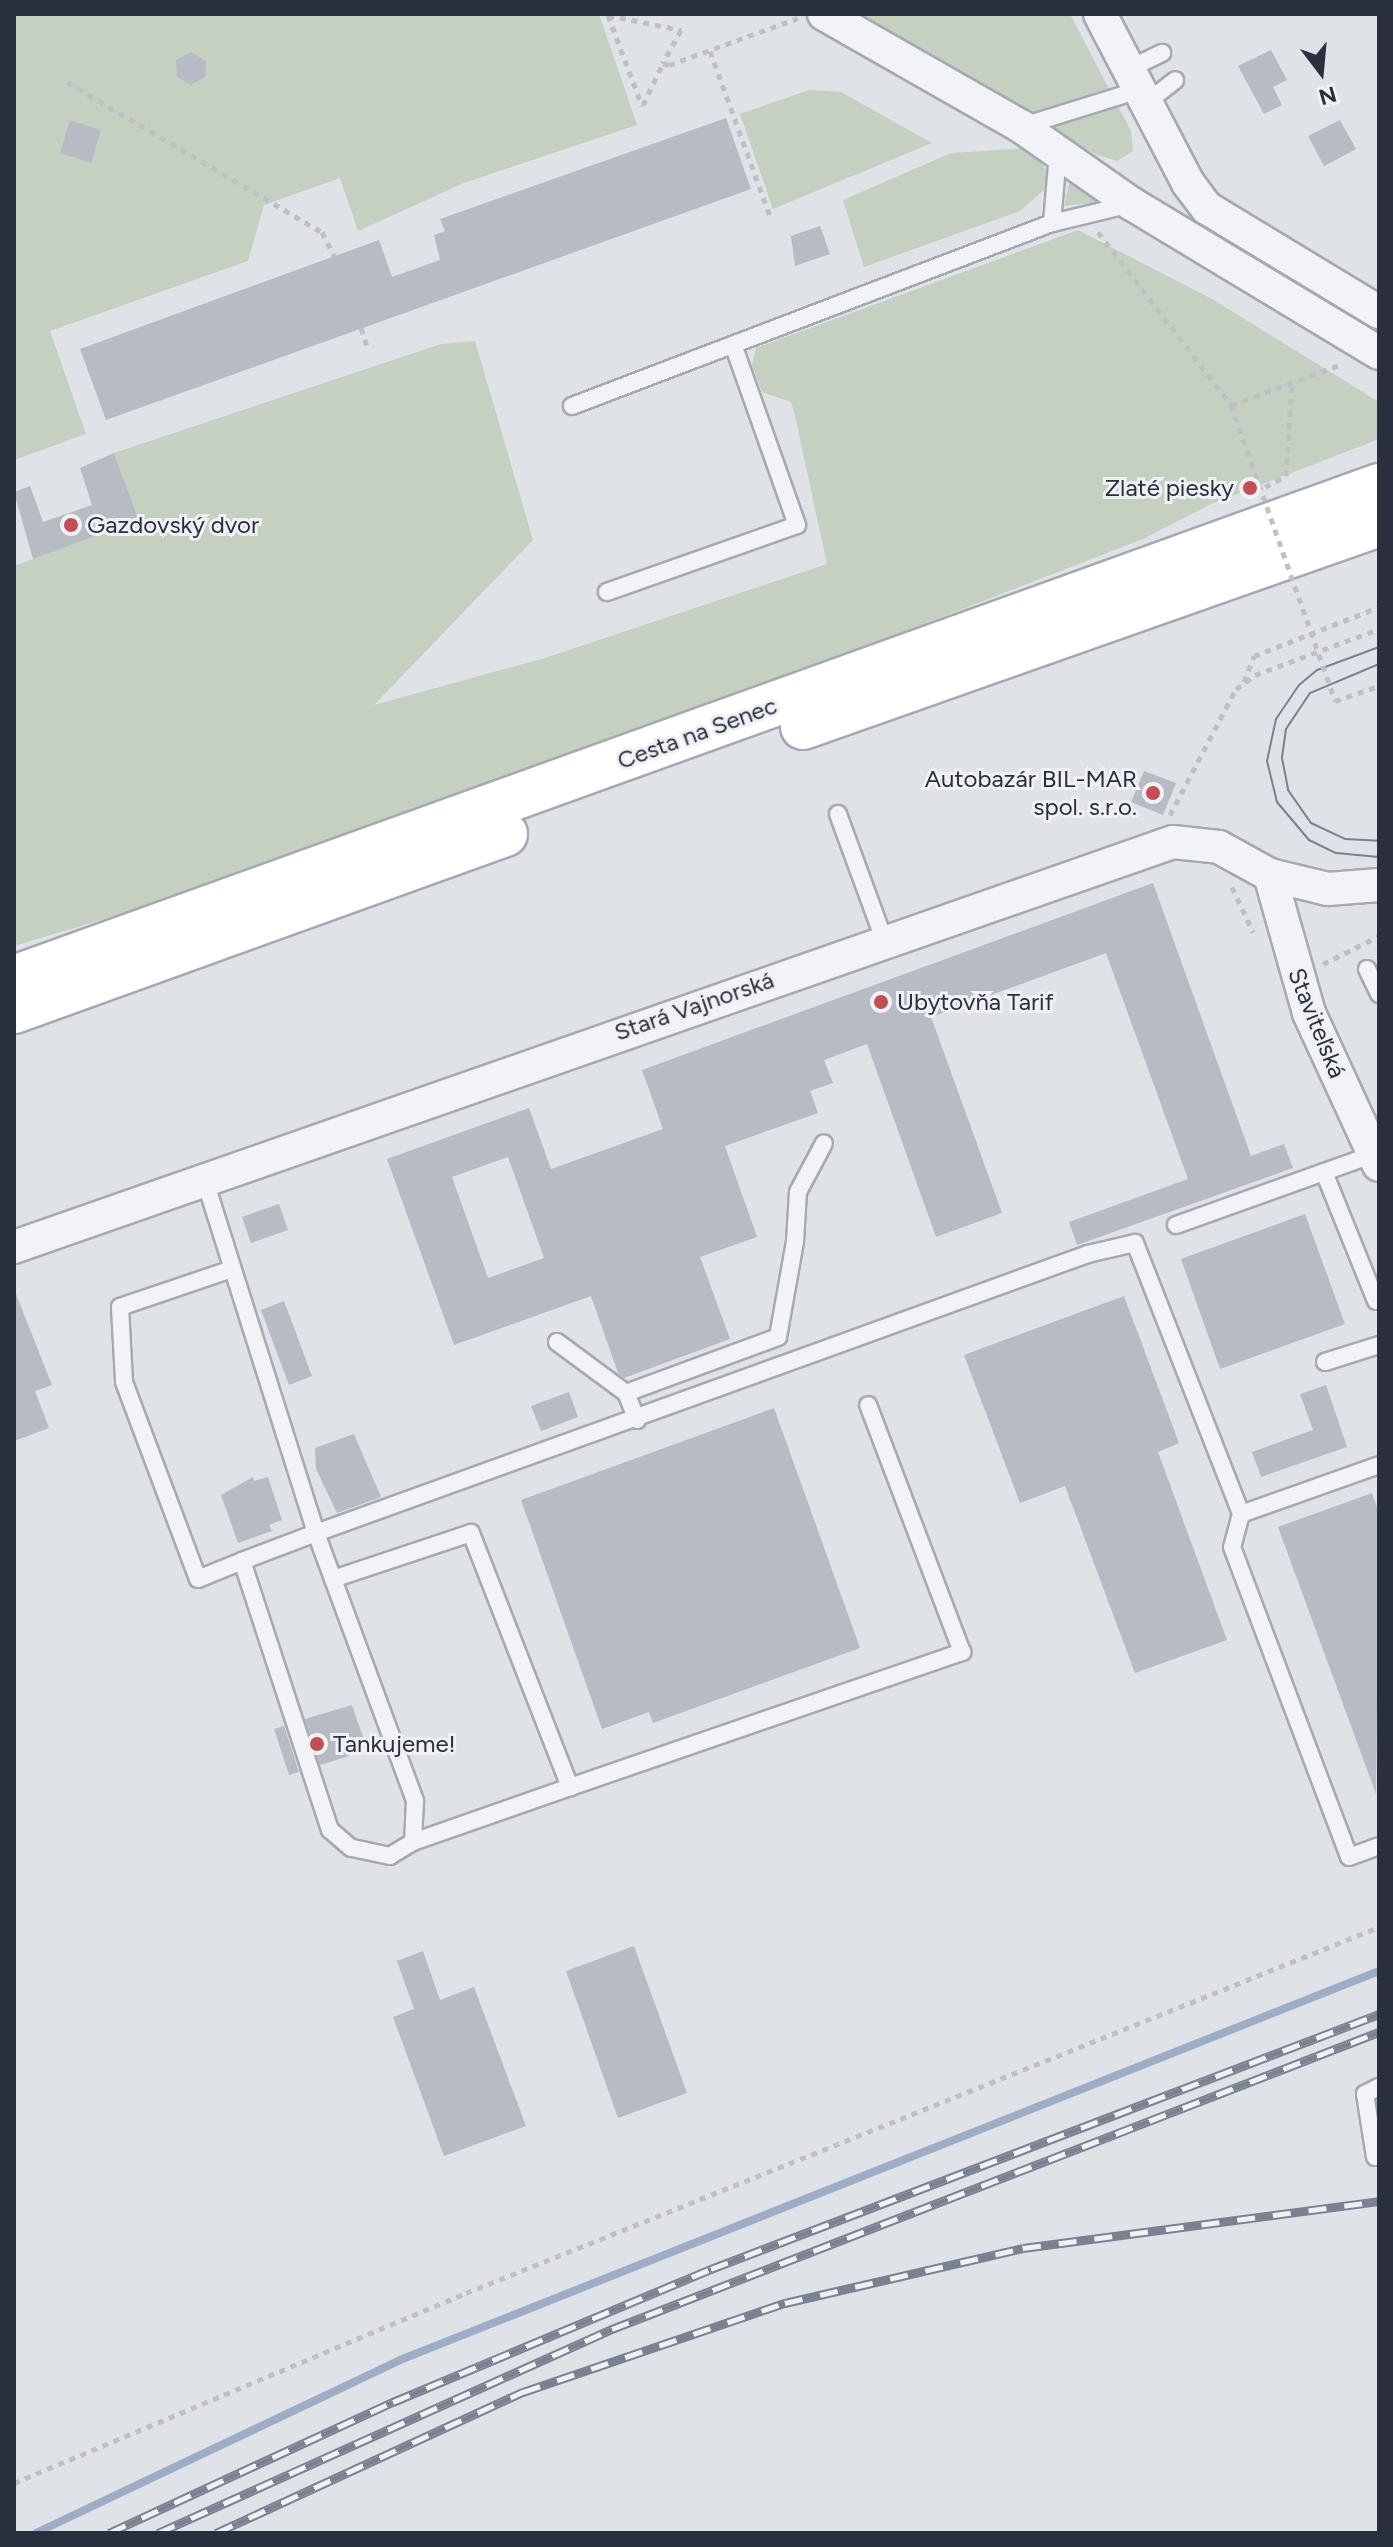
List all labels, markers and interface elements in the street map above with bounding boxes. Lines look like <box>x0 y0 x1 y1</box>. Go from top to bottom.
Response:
north arrow <box>1281 32 1361 112</box>
text: N <box>1316 80 1340 111</box>
place label: Zlaté piesky <box>1105 474 1234 502</box>
marker: Zlaté piesky <box>1241 479 1259 497</box>
place label: Gazdovský dvor <box>87 511 259 539</box>
marker: Gazdovský dvor <box>62 516 80 534</box>
street label: Cesta na Senec <box>613 691 781 775</box>
place label: Autobazár BIL-MAR spol. s.r.o. <box>925 765 1137 821</box>
marker: Autobazár BIL-MAR spol. s.r.o. <box>1144 784 1162 802</box>
street label: Staviteľská <box>1282 964 1352 1082</box>
street label: Stará Vajnorská <box>610 965 778 1047</box>
place label: Ubytovňa Tarif <box>897 988 1054 1016</box>
marker: Ubytovňa Tarif <box>872 993 890 1011</box>
place label: Tankujeme! <box>333 1730 456 1758</box>
marker: Tankujeme! <box>308 1735 326 1753</box>

